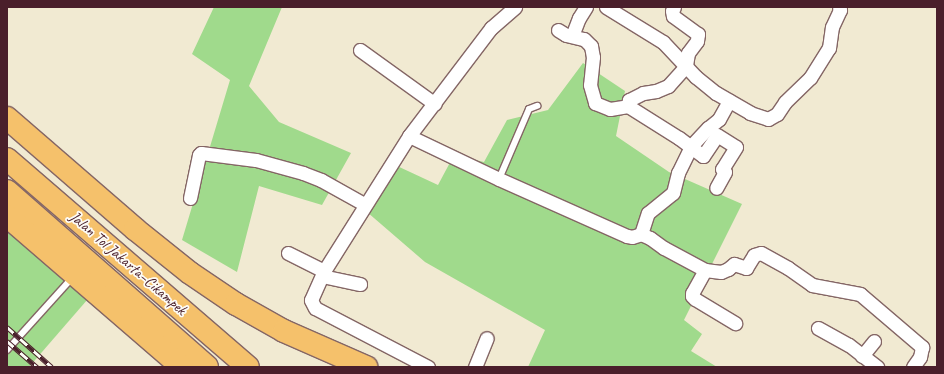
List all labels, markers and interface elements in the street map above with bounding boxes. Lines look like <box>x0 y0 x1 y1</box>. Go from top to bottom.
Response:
street label: Jalan Tol Jakarta–Cikampek <box>66 207 190 319</box>

